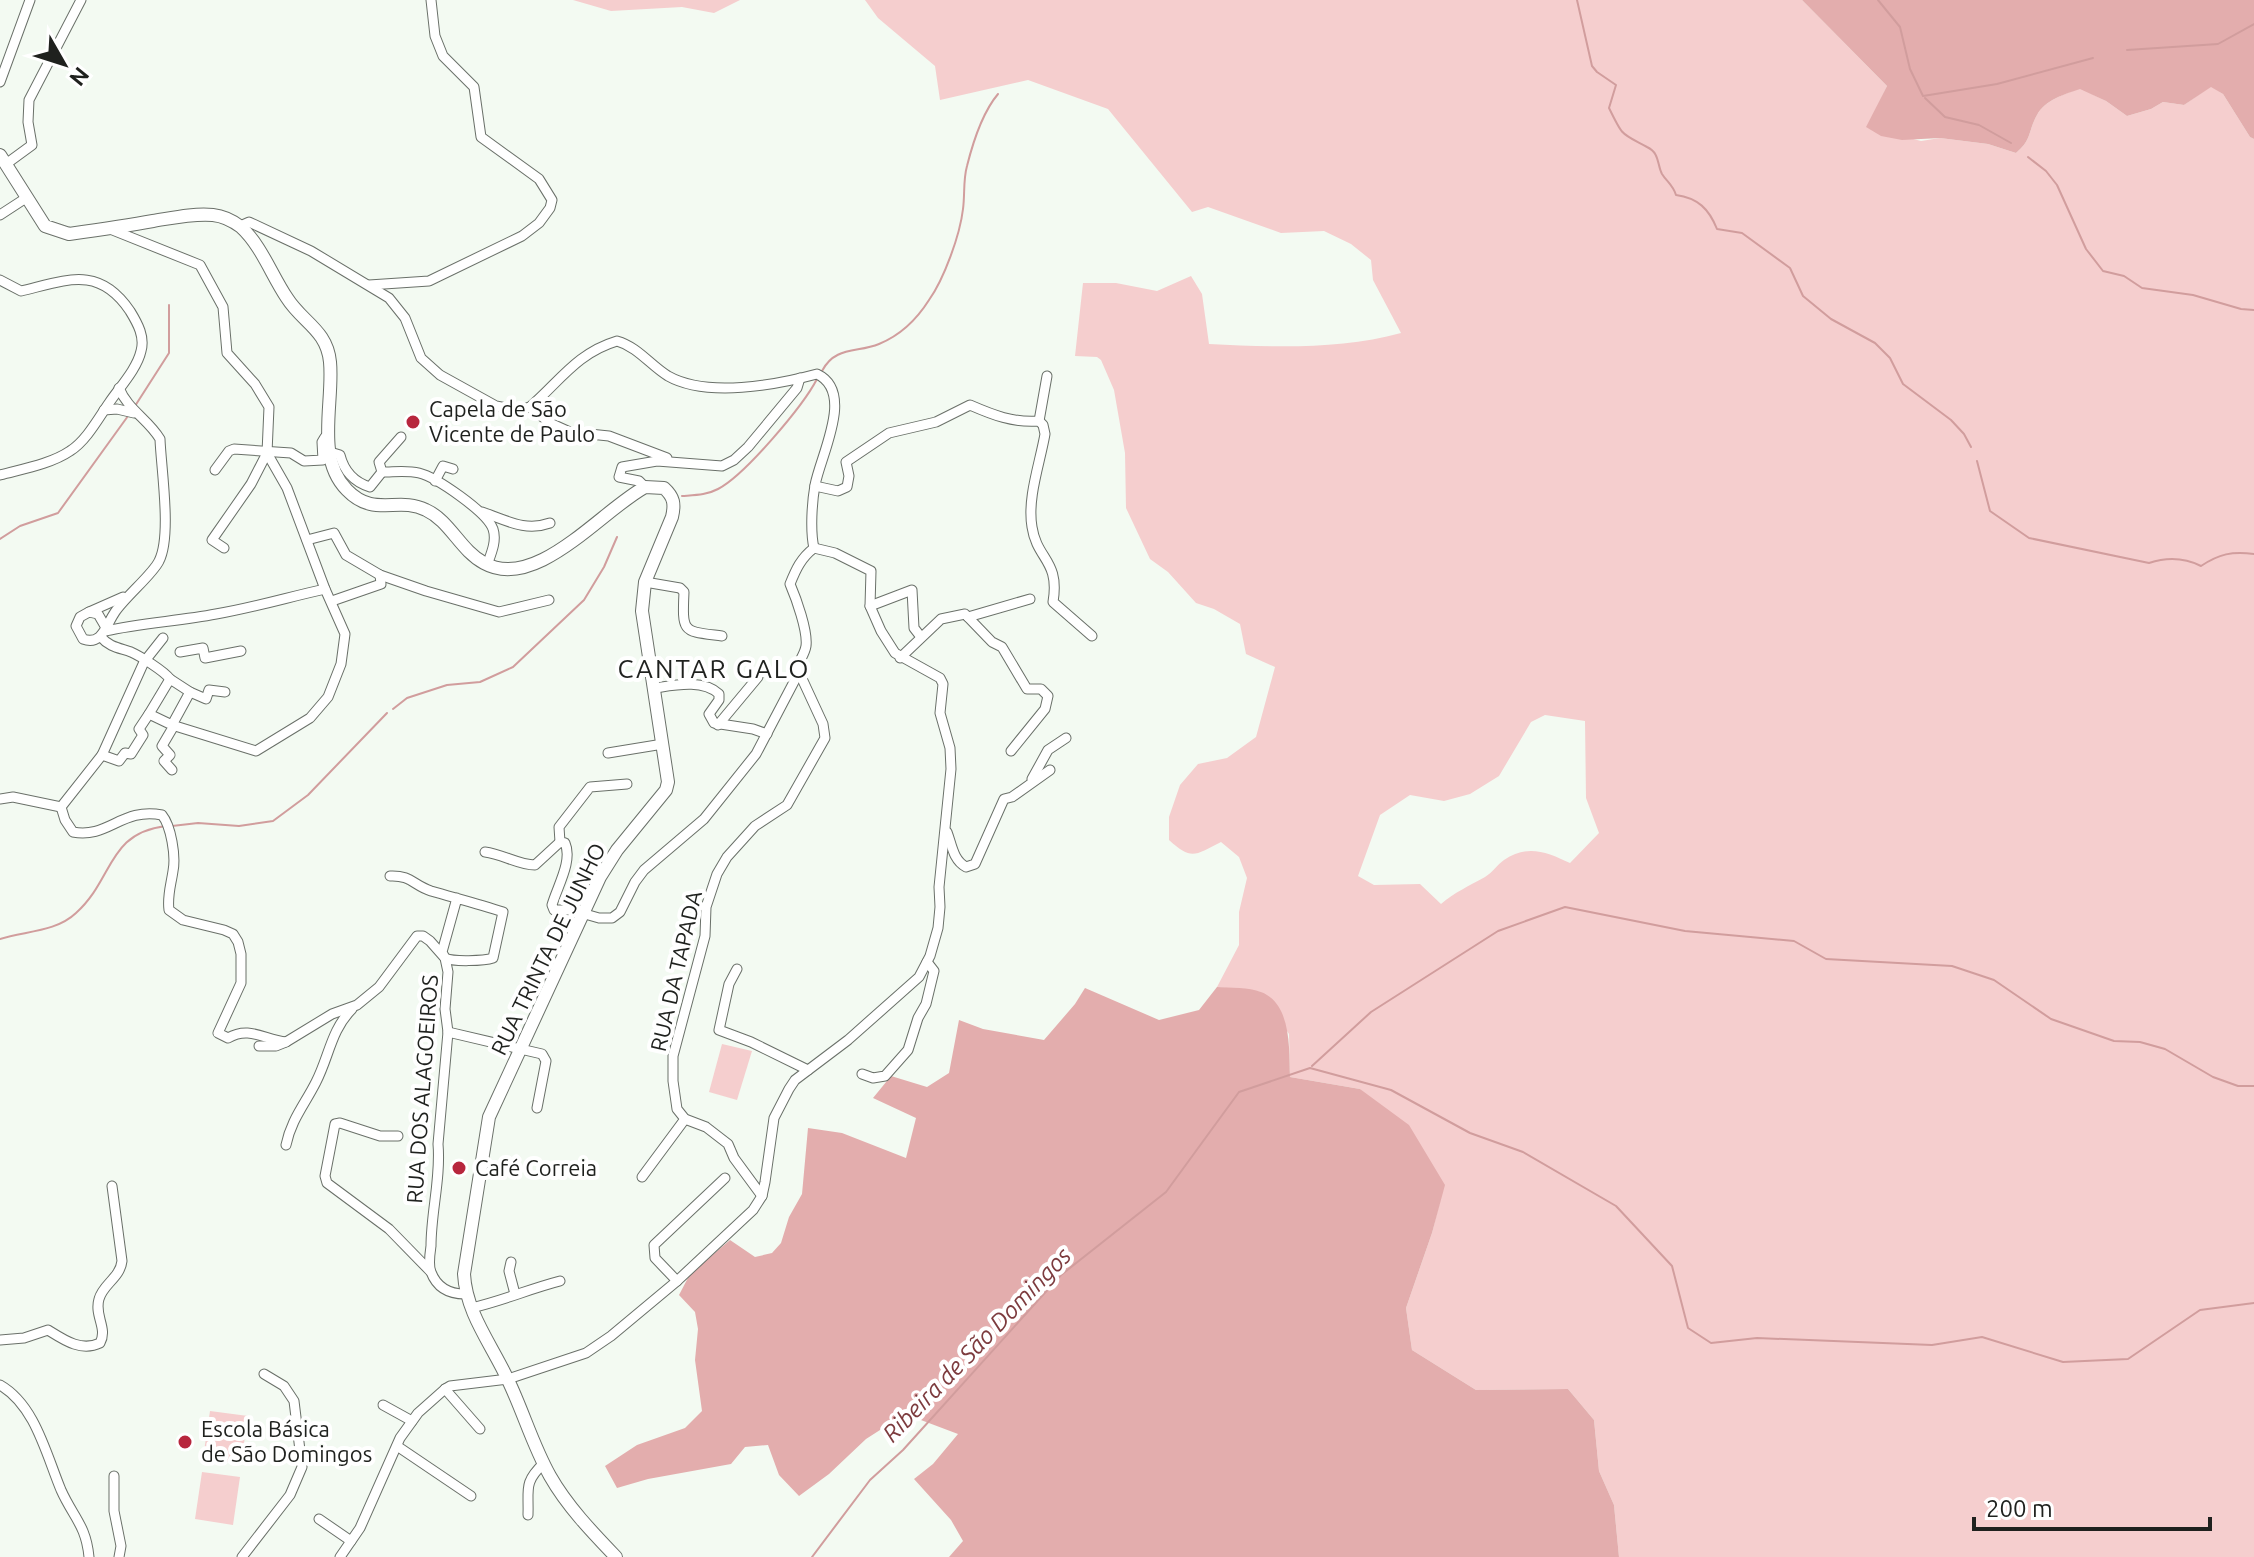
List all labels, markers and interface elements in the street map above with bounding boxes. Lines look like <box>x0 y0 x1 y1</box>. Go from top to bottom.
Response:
north arrow <box>24 24 104 104</box>
text: N <box>65 63 95 91</box>
place label: Capela de São Vicente de Paulo <box>429 396 595 446</box>
marker: Capela de São Vicente de Paulo <box>404 413 422 431</box>
district label: CANTAR GALO <box>618 654 810 683</box>
street label: RUA TRINTA DE JUNHO <box>485 839 610 1059</box>
street label: RUA DA TAPADA <box>645 887 706 1054</box>
street label: RUA DOS ALAGOEIROS <box>401 974 442 1204</box>
place label: Café Correia <box>475 1155 597 1180</box>
marker: Café Correia <box>450 1159 468 1177</box>
water label: Ribeira de São Domingos <box>877 1242 1076 1447</box>
place label: Escola Básica de São Domingos <box>201 1416 372 1466</box>
marker: Escola Básica de São Domingos <box>176 1433 194 1451</box>
scale bar <box>1974 1481 2210 1531</box>
text: 200 m <box>1986 1495 2053 1522</box>

